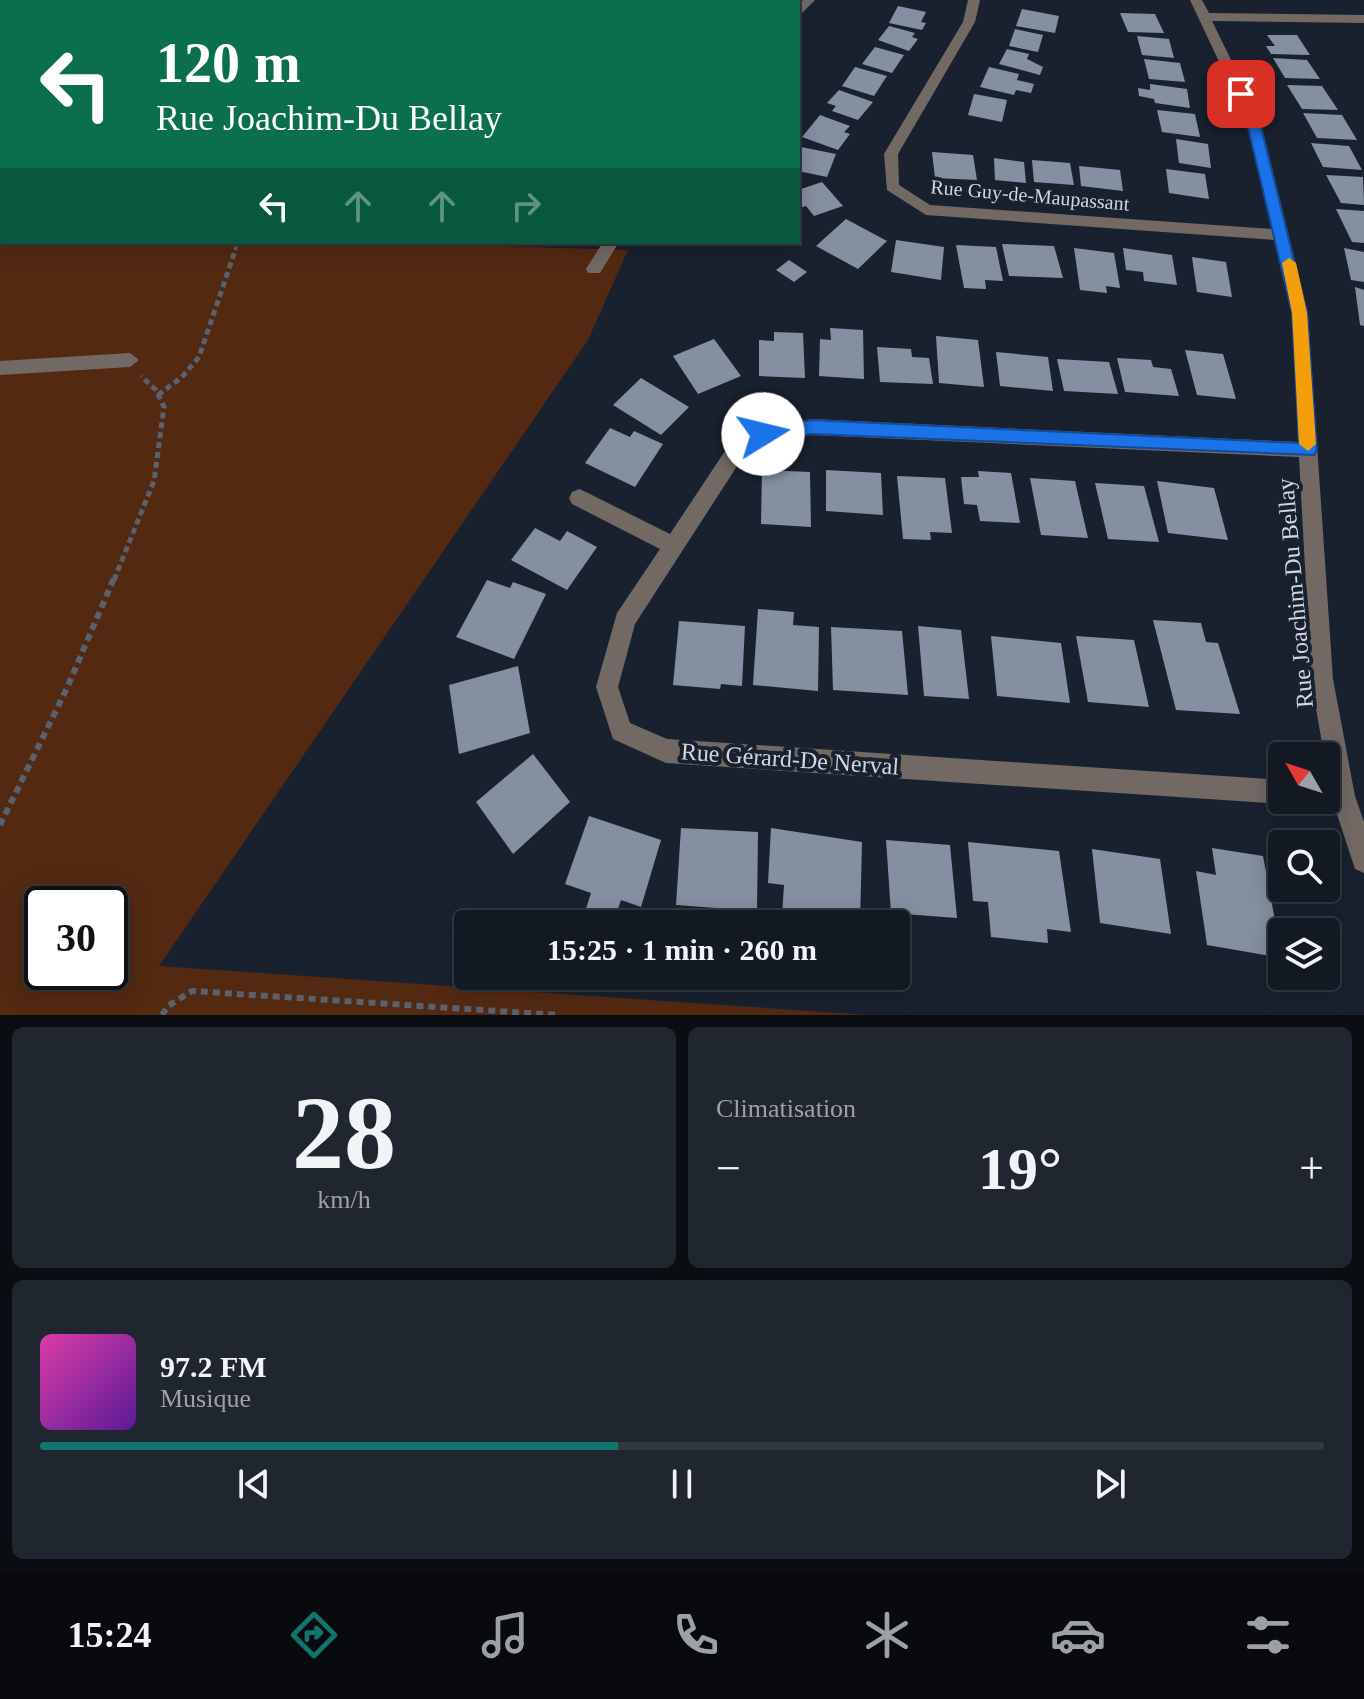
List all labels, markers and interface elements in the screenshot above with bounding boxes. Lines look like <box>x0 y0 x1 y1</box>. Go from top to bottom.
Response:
icon: left <box>24 32 128 136</box>
text: 120 m <box>156 32 301 94</box>
pin <box>1207 60 1275 128</box>
icon: arrive <box>1219 72 1263 116</box>
text: Rue Joachim-Du Bellay <box>156 98 502 138</box>
street label: Rue Guy-de-Maupassant <box>930 175 1131 216</box>
icon: left <box>252 184 296 228</box>
icon: ahead <box>336 184 380 228</box>
icon: ahead <box>420 184 464 228</box>
icon: right <box>504 184 548 228</box>
position arrow <box>721 392 805 476</box>
street label: Rue Joachim-Du Bellay <box>1272 477 1318 709</box>
street label: Rue Gérard-De Nerval <box>680 738 900 780</box>
north arrow <box>1268 742 1340 814</box>
map controls <box>1268 742 1340 990</box>
button: search <box>1268 830 1340 902</box>
speed limit sign: 30 <box>24 886 128 990</box>
button: layers <box>1268 918 1340 990</box>
text: 15:25 · 1 min · 260 m <box>547 933 817 966</box>
text: 28 <box>292 1075 396 1190</box>
text: Climatisation <box>716 1094 856 1123</box>
text: 19° <box>978 1136 1062 1202</box>
text: − <box>716 1144 741 1193</box>
text: + <box>1299 1144 1324 1193</box>
text: km/h <box>317 1185 371 1214</box>
text: 97.2 FM <box>160 1350 267 1383</box>
text: Musique <box>160 1384 251 1413</box>
icon: previous <box>232 1462 276 1506</box>
icon: pause <box>660 1462 704 1506</box>
icon: next <box>1088 1462 1132 1506</box>
icon: directions <box>286 1607 342 1663</box>
icon: music <box>477 1607 533 1663</box>
icon: phone <box>668 1607 724 1663</box>
icon: climate <box>859 1607 915 1663</box>
icon: car <box>1050 1607 1106 1663</box>
icon: filters <box>1240 1607 1296 1663</box>
text: 15:24 <box>67 1615 151 1655</box>

